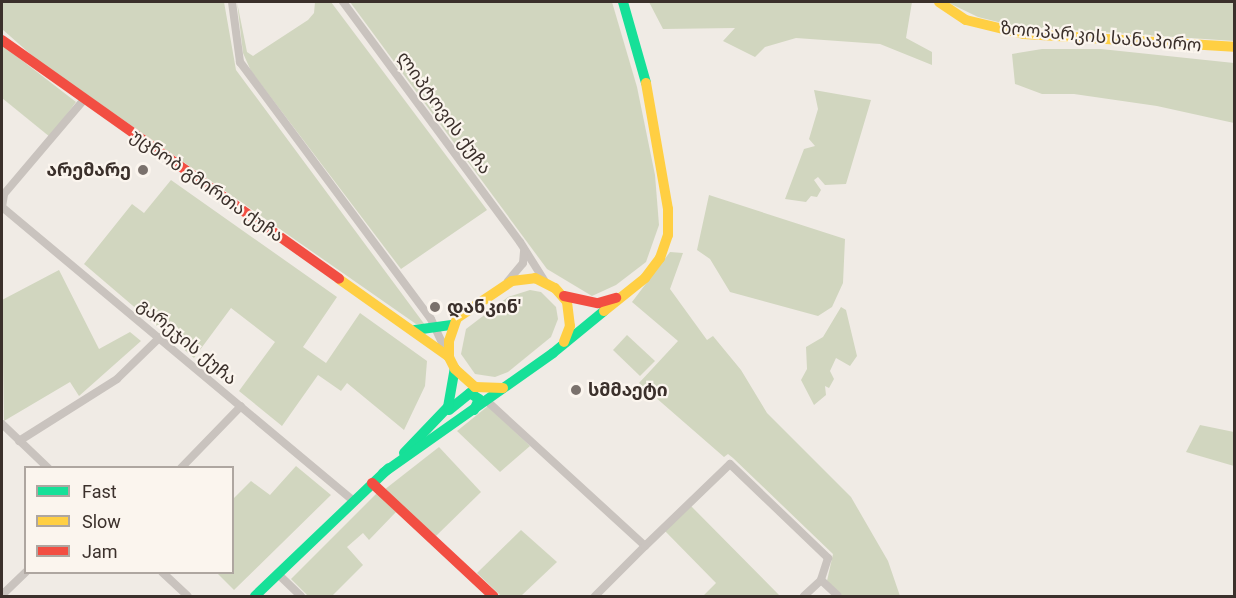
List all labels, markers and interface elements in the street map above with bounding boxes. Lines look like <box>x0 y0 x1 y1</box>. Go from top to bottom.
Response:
street label: ზოოპარკის სანაპირო <box>1000 17 1202 57</box>
street label: ლიპტოვის ქუჩა <box>392 47 496 179</box>
street label: უცნობ გმირთა ქუჩა <box>126 125 288 247</box>
place label: არემარე <box>46 159 131 181</box>
marker: არემარე <box>136 163 150 177</box>
street label: გარეჯის ქუჩა <box>133 294 241 390</box>
place label: დანკინ' <box>447 296 521 318</box>
marker: დანკინ' <box>428 300 442 314</box>
place label: სმმაეტი <box>588 379 668 401</box>
marker: სმმაეტი <box>569 383 583 397</box>
legend <box>24 466 234 574</box>
text: Fast <box>82 481 117 502</box>
text: Slow <box>82 511 121 532</box>
text: Jam <box>82 541 118 562</box>

